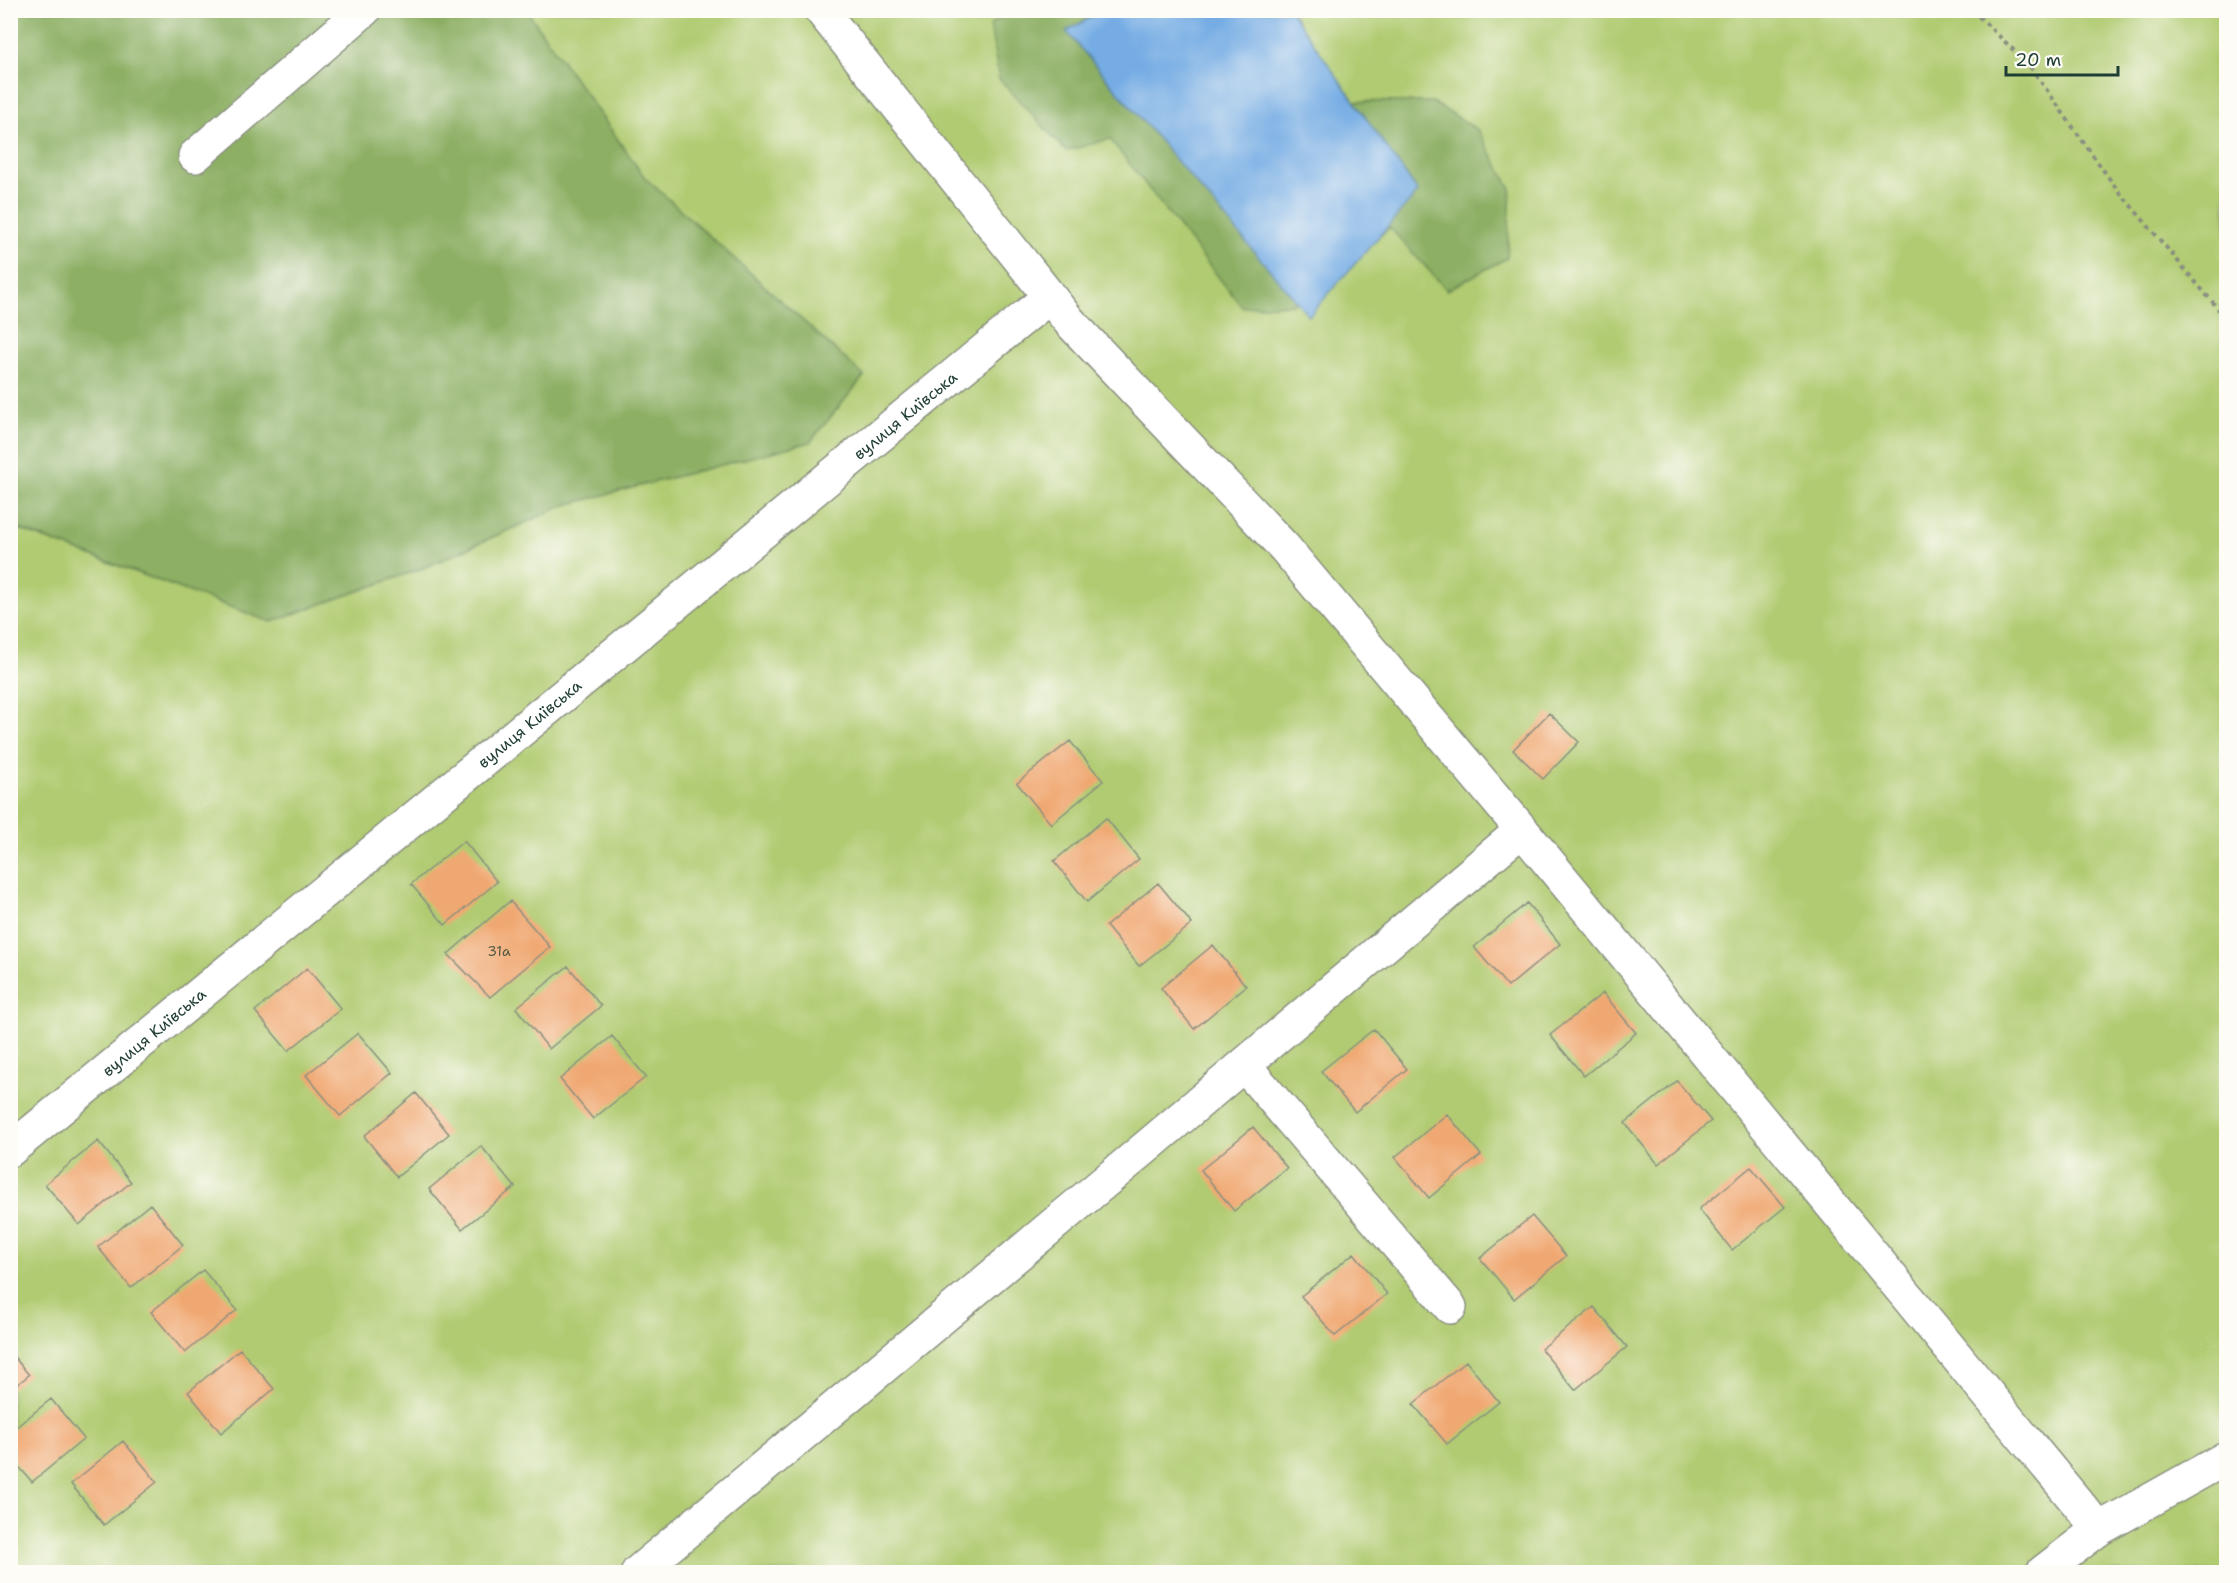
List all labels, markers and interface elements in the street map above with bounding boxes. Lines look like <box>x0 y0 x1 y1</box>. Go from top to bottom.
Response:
scale bar <box>2006 39 2118 77</box>
text: 20 m <box>2015 48 2061 72</box>
street label: вулиця Київська <box>849 367 962 464</box>
street label: вулиця Київська <box>473 675 586 773</box>
house number: 31а <box>487 942 511 960</box>
street label: вулиця Київська <box>98 983 210 1081</box>

